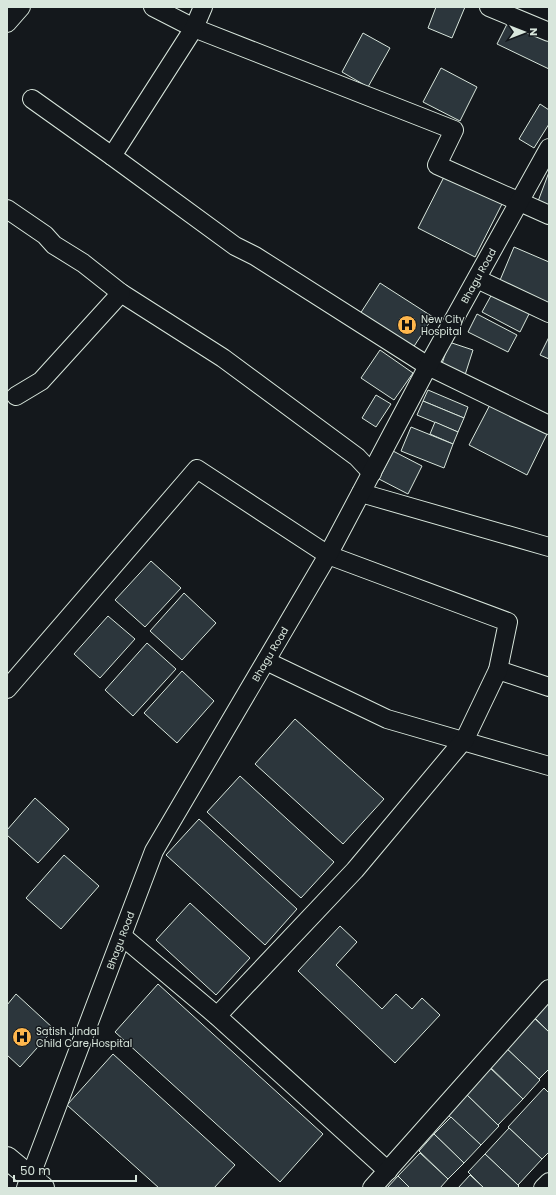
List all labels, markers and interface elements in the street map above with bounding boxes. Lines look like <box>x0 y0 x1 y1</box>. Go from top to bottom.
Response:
north arrow <box>504 12 544 52</box>
text: N <box>526 28 542 36</box>
street label: Bhagu Road <box>457 246 500 306</box>
place label: New City Hospital <box>421 312 465 339</box>
hospital icon: New City Hospital <box>396 314 418 336</box>
street label: Bhagu Road <box>248 624 292 684</box>
street label: Bhagu Road <box>103 909 138 972</box>
place label: Satish Jindal Child Care Hospital <box>36 1024 132 1051</box>
hospital icon: Satish Jindal Child Care Hospital <box>11 1026 33 1048</box>
scale bar <box>14 1157 136 1183</box>
text: 50 m <box>20 1162 51 1179</box>

